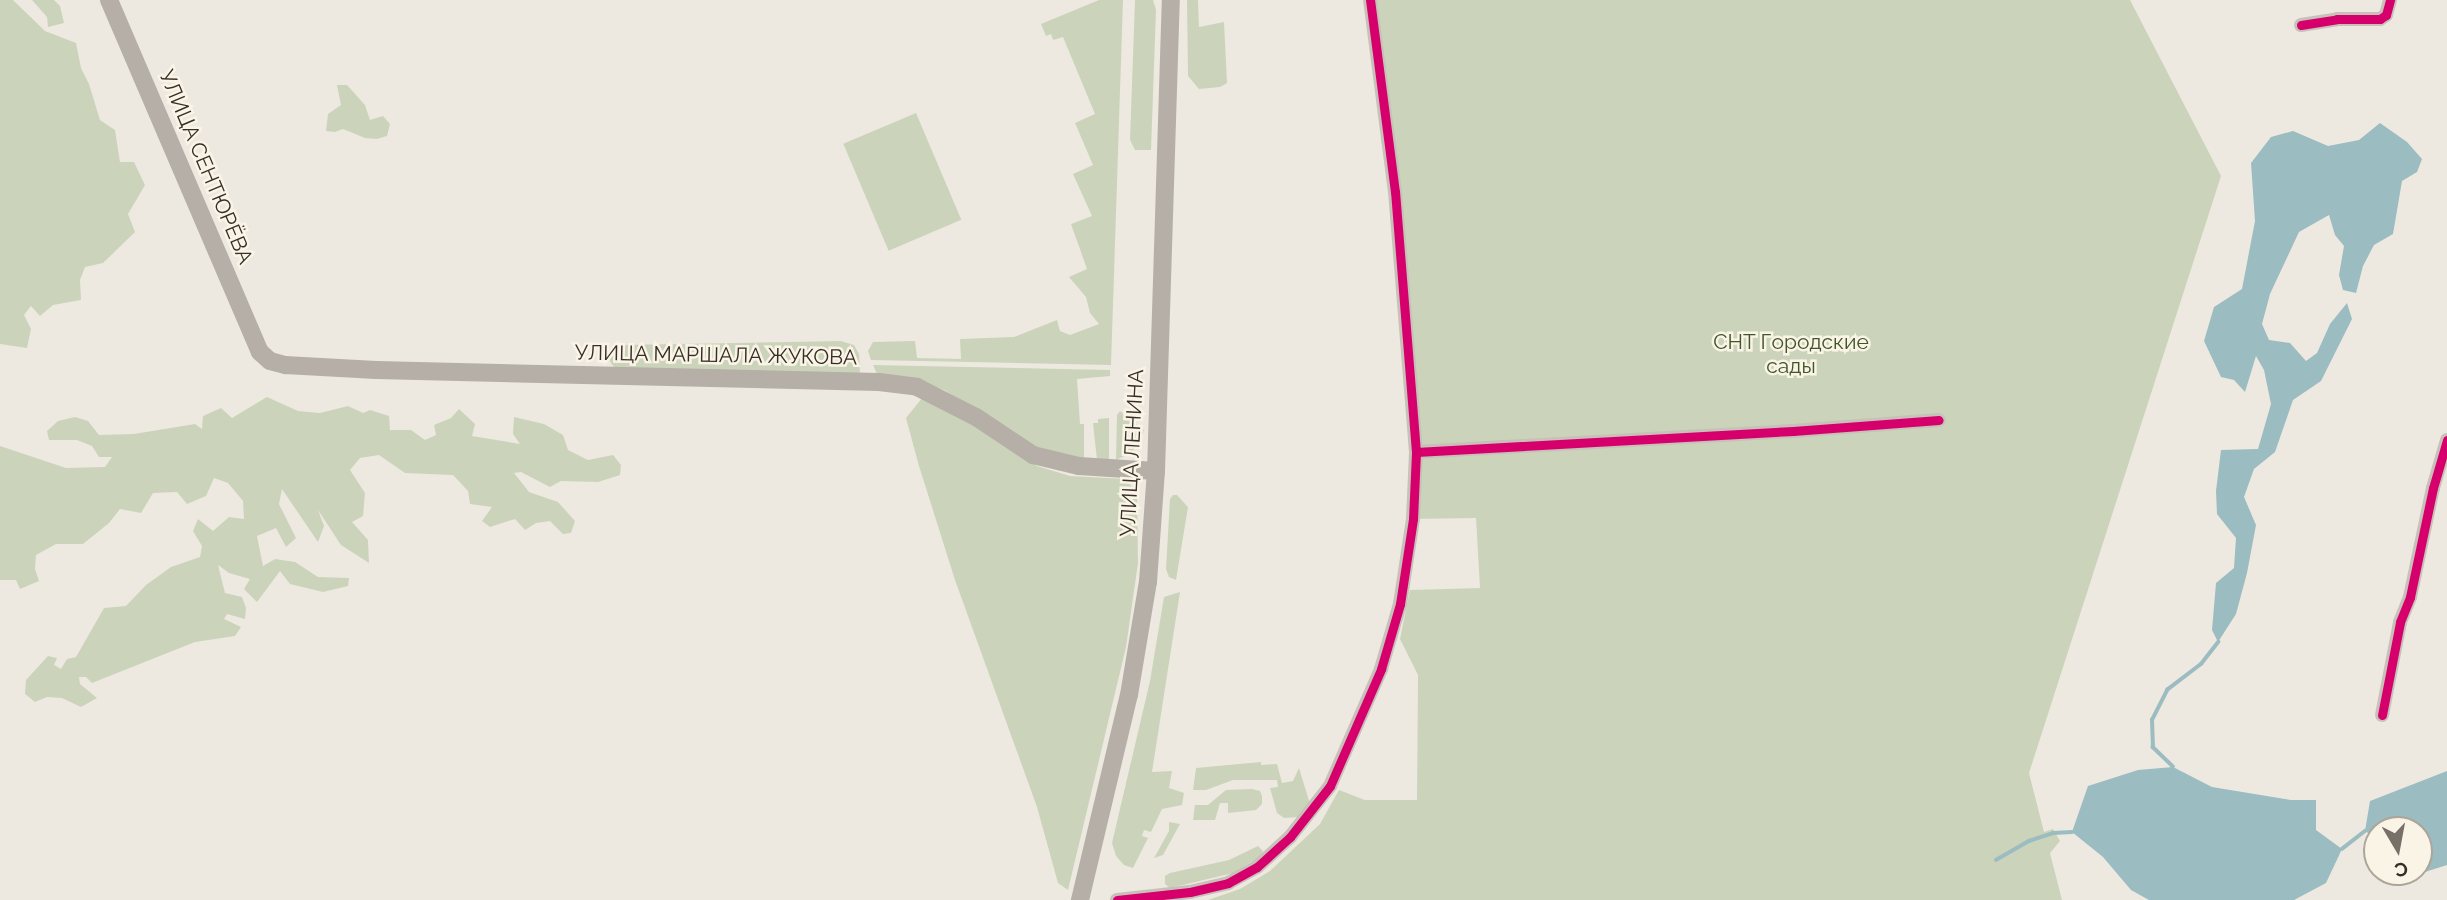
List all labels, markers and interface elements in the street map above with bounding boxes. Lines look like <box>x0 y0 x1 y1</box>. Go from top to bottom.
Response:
street label: УЛИЦА СЕНТЮРЁВА <box>154 66 258 268</box>
park label: СНТ Городские сады <box>1713 329 1869 379</box>
street label: УЛИЦА МАРШАЛА ЖУКОВА <box>574 340 858 370</box>
street label: УЛИЦА ЛЕНИНА <box>1115 368 1149 538</box>
north arrow <box>2363 816 2433 886</box>
text: С <box>2393 858 2410 882</box>

